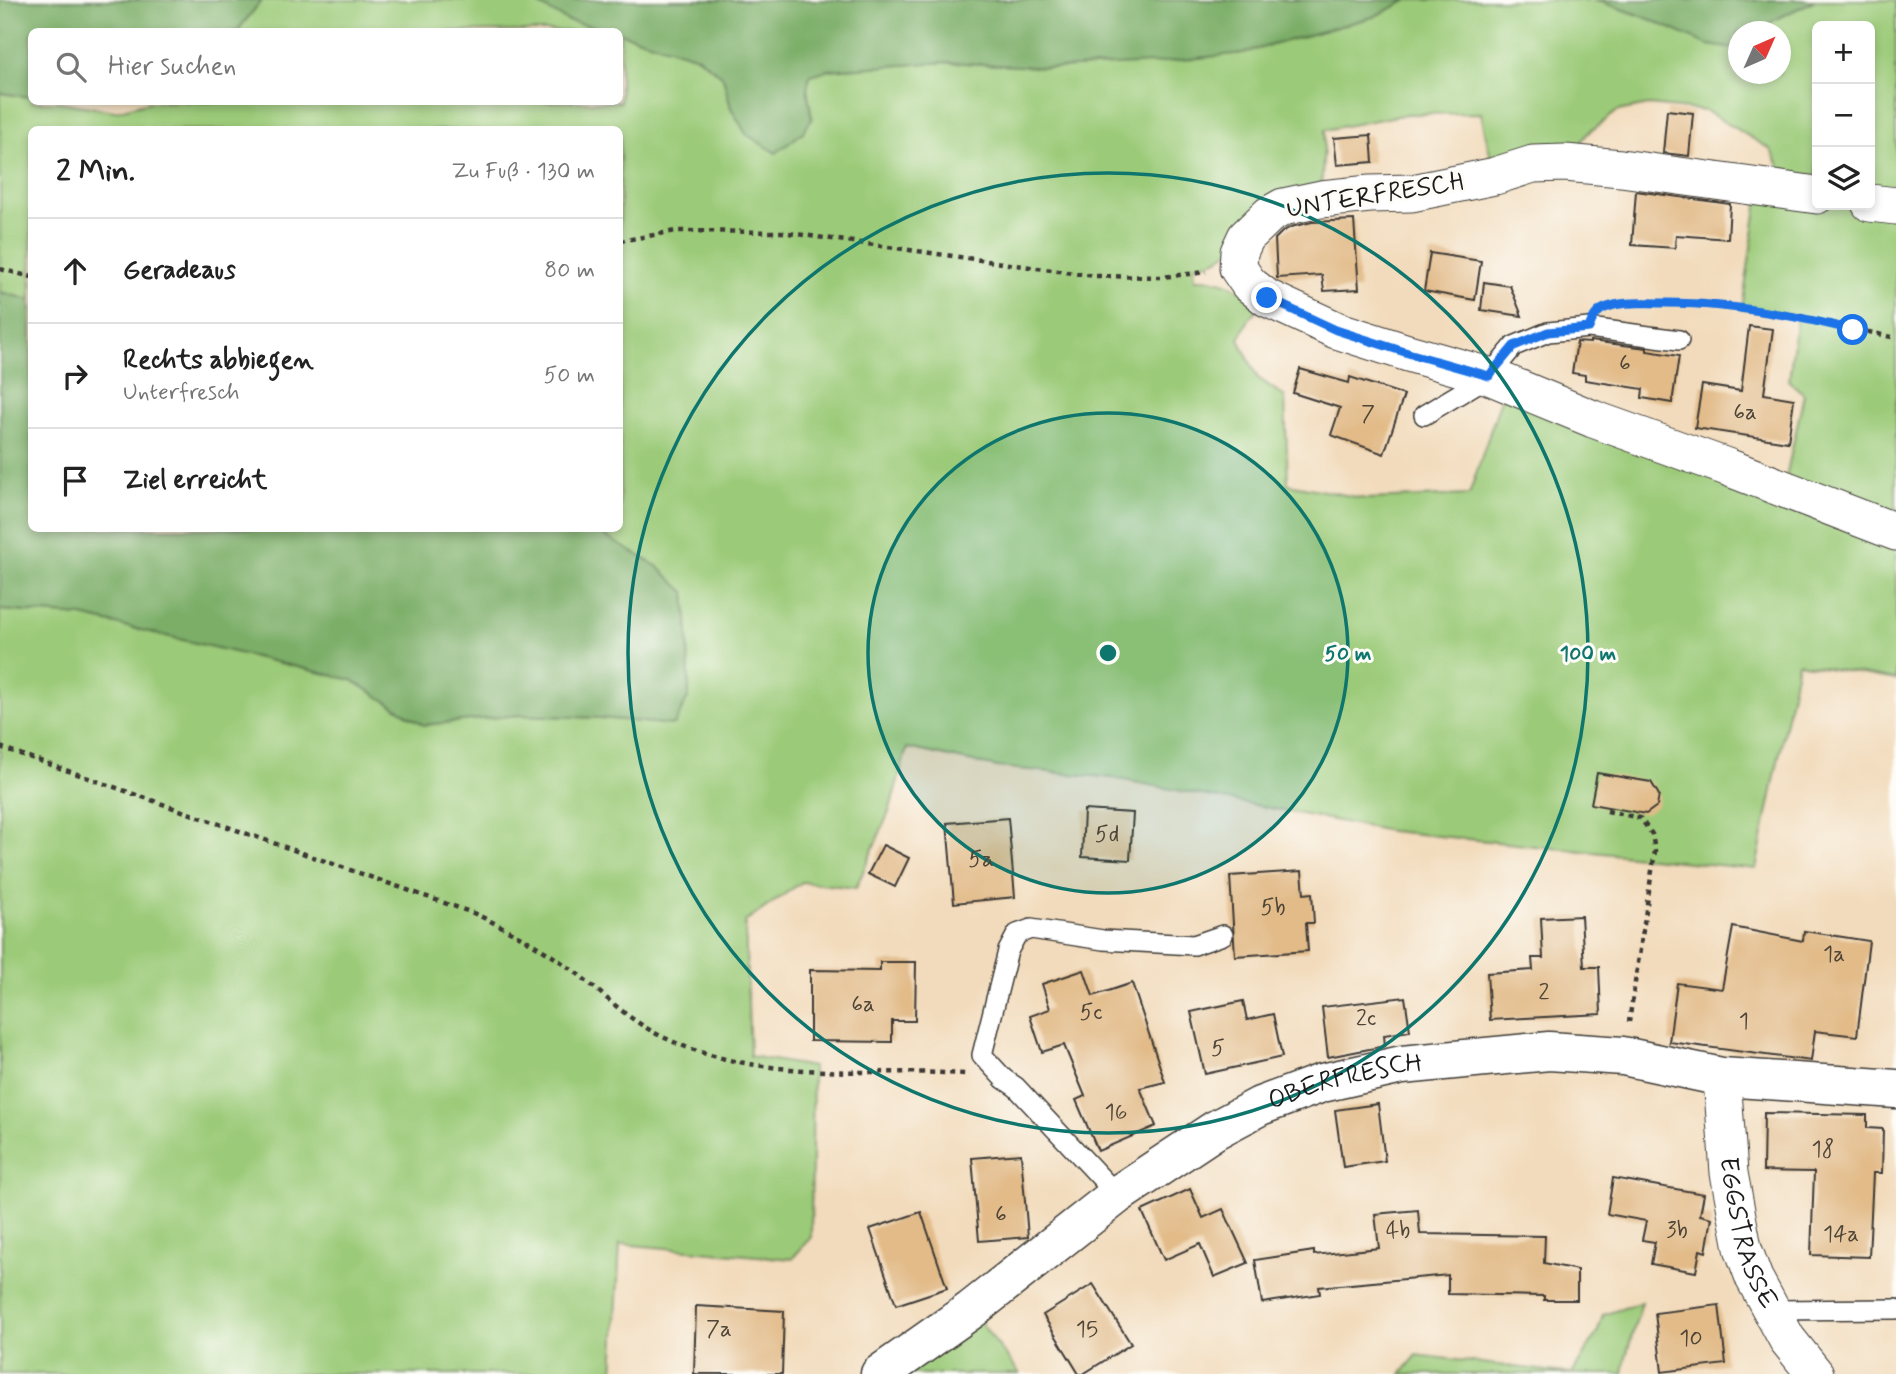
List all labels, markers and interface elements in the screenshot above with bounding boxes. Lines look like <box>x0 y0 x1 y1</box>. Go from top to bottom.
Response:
north arrow <box>1728 21 1791 84</box>
map controls <box>1812 21 1875 210</box>
button: + <box>1812 21 1875 84</box>
search box <box>28 28 623 105</box>
icon: search <box>52 48 90 86</box>
text: Hier suchen <box>108 50 236 84</box>
button: − <box>1812 84 1875 147</box>
button: layers <box>1812 147 1875 210</box>
text: 2 Min. <box>56 152 135 191</box>
text: Zu Fuß · 130 m <box>451 157 595 187</box>
street label: UNTERFRESCH <box>1284 165 1466 227</box>
icon: ahead <box>56 252 94 290</box>
text: Geradeaus <box>123 254 236 288</box>
text: 80 m <box>544 256 595 286</box>
route end <box>1251 282 1282 313</box>
route start <box>1837 314 1868 345</box>
text: Rechts abbiegen <box>123 344 314 378</box>
house number: 6 <box>1619 349 1631 379</box>
icon: right <box>56 357 94 395</box>
text: 50 m <box>544 361 595 391</box>
text: Unterfresch <box>123 378 240 408</box>
house number: 6a <box>1733 398 1757 428</box>
house number: 7 <box>1361 400 1375 430</box>
icon: arrive <box>56 462 94 500</box>
text: Ziel erreicht <box>123 464 267 498</box>
text: 50 m <box>1325 640 1372 668</box>
text: 100 m <box>1560 640 1616 668</box>
centre of rings <box>1096 641 1120 665</box>
house number: 5d <box>1095 820 1119 850</box>
house number: 5a <box>968 845 994 875</box>
house number: 5b <box>1260 893 1286 923</box>
house number: 1a <box>1823 940 1845 970</box>
house number: 2 <box>1538 978 1550 1008</box>
house number: 6a <box>851 990 875 1020</box>
house number: 5c <box>1079 998 1103 1028</box>
house number: 2c <box>1356 1004 1376 1034</box>
house number: 1 <box>1739 1007 1749 1037</box>
house number: 5 <box>1211 1034 1225 1064</box>
street label: OBERFRESCH <box>1263 1046 1424 1118</box>
house number: 16 <box>1105 1098 1128 1128</box>
house number: 18 <box>1812 1135 1834 1165</box>
street label: EGGSTRASSE <box>1711 1156 1785 1315</box>
house number: 6 <box>995 1200 1007 1230</box>
house number: 4b <box>1386 1216 1410 1246</box>
house number: 3b <box>1666 1216 1688 1246</box>
house number: 14a <box>1823 1220 1859 1250</box>
house number: 7a <box>706 1315 732 1345</box>
house number: 15 <box>1076 1315 1098 1345</box>
house number: 10 <box>1679 1324 1703 1354</box>

